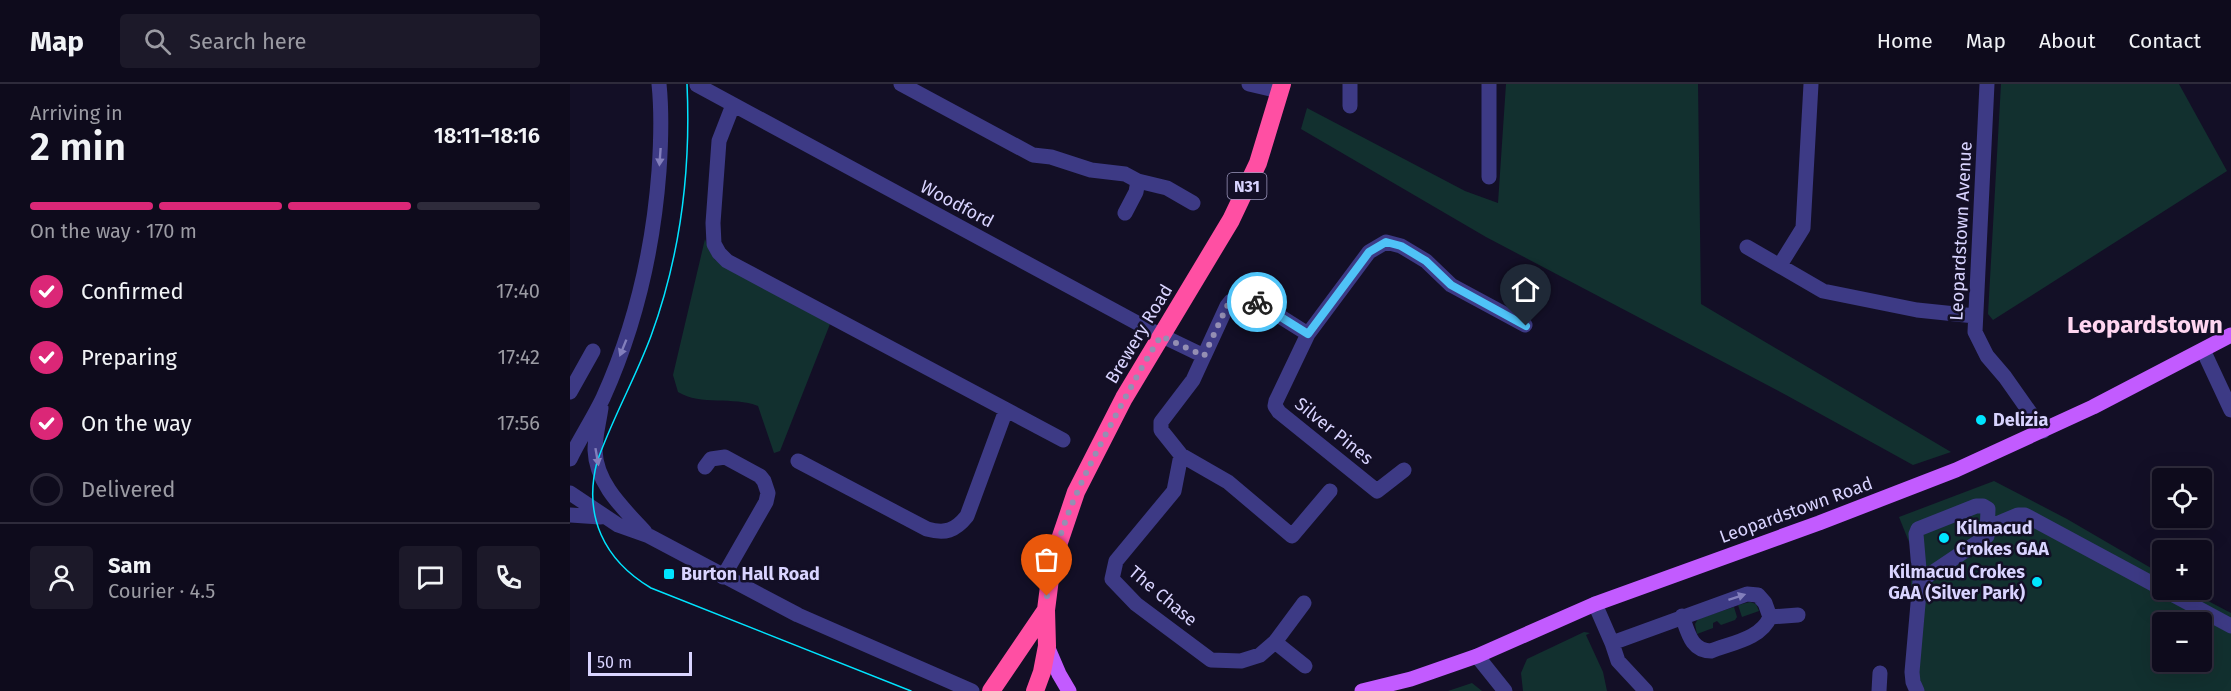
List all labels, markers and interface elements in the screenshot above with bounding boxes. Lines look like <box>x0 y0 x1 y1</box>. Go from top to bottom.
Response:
search box <box>120 14 540 68</box>
text: Map <box>30 25 84 58</box>
icon: search <box>141 25 174 58</box>
text: Search here <box>189 28 307 55</box>
text: Home <box>1877 28 1933 54</box>
text: Map <box>1966 28 2006 54</box>
text: About <box>2039 28 2096 54</box>
text: Contact <box>2129 28 2201 54</box>
text: Arriving in <box>30 101 123 125</box>
text: 18:11–18:16 <box>434 122 540 149</box>
text: 2 min <box>30 124 126 170</box>
street label: Leopardstown Avenue <box>1945 141 1977 321</box>
one-way arrow <box>655 148 665 167</box>
road number: N31 <box>1228 173 1266 199</box>
street label: Woodford <box>917 176 997 232</box>
text: On the way · 170 m <box>30 219 197 243</box>
pin <box>1500 264 1551 326</box>
courier <box>1227 272 1287 332</box>
icon: home <box>1509 273 1542 306</box>
icon: check <box>30 275 63 308</box>
text: Confirmed <box>81 278 184 305</box>
text: 17:40 <box>496 279 540 303</box>
street label: Brewery Road <box>1101 280 1177 388</box>
icon: bike <box>1241 286 1274 319</box>
district label: Leopardstown <box>2067 311 2223 339</box>
one-way arrow <box>618 339 627 357</box>
icon: check <box>30 341 63 374</box>
text: Preparing <box>81 344 177 371</box>
text: 17:42 <box>498 345 540 369</box>
street label: Silver Pines <box>1290 393 1378 469</box>
icon: check <box>30 407 63 440</box>
place label: Delizia <box>1993 409 2048 431</box>
text: On the way <box>81 410 192 437</box>
text: 17:56 <box>497 411 540 435</box>
marker: Delizia <box>1974 413 1988 427</box>
one-way arrow <box>593 448 602 467</box>
map controls <box>2152 468 2212 672</box>
button: locate <box>2152 468 2212 528</box>
street label: Leopardstown Road <box>1716 472 1876 548</box>
text: Delivered <box>81 476 176 503</box>
place label: Kilmacud Crokes GAA <box>1956 517 2049 560</box>
marker: Kilmacud Crokes GAA <box>1937 531 1951 545</box>
pin <box>1021 534 1072 596</box>
button: + <box>2152 540 2212 600</box>
icon: bag <box>1030 543 1063 576</box>
button: person <box>30 546 93 609</box>
button: chat <box>399 546 462 609</box>
button: phone <box>477 546 540 609</box>
text: Sam <box>108 552 151 579</box>
street label: The Chase <box>1124 561 1202 631</box>
place label: Kilmacud Crokes GAA (Silver Park) <box>1888 561 2025 604</box>
place label: Burton Hall Road <box>681 563 820 585</box>
marker: Burton Hall Road <box>662 567 676 581</box>
marker: Kilmacud Crokes GAA (Silver Park) <box>2030 575 2044 589</box>
text: Courier · 4.5 <box>108 579 215 603</box>
one-way arrow <box>1728 592 1746 601</box>
button: − <box>2152 612 2212 672</box>
scale bar <box>588 649 692 676</box>
text: 50 m <box>597 653 632 672</box>

